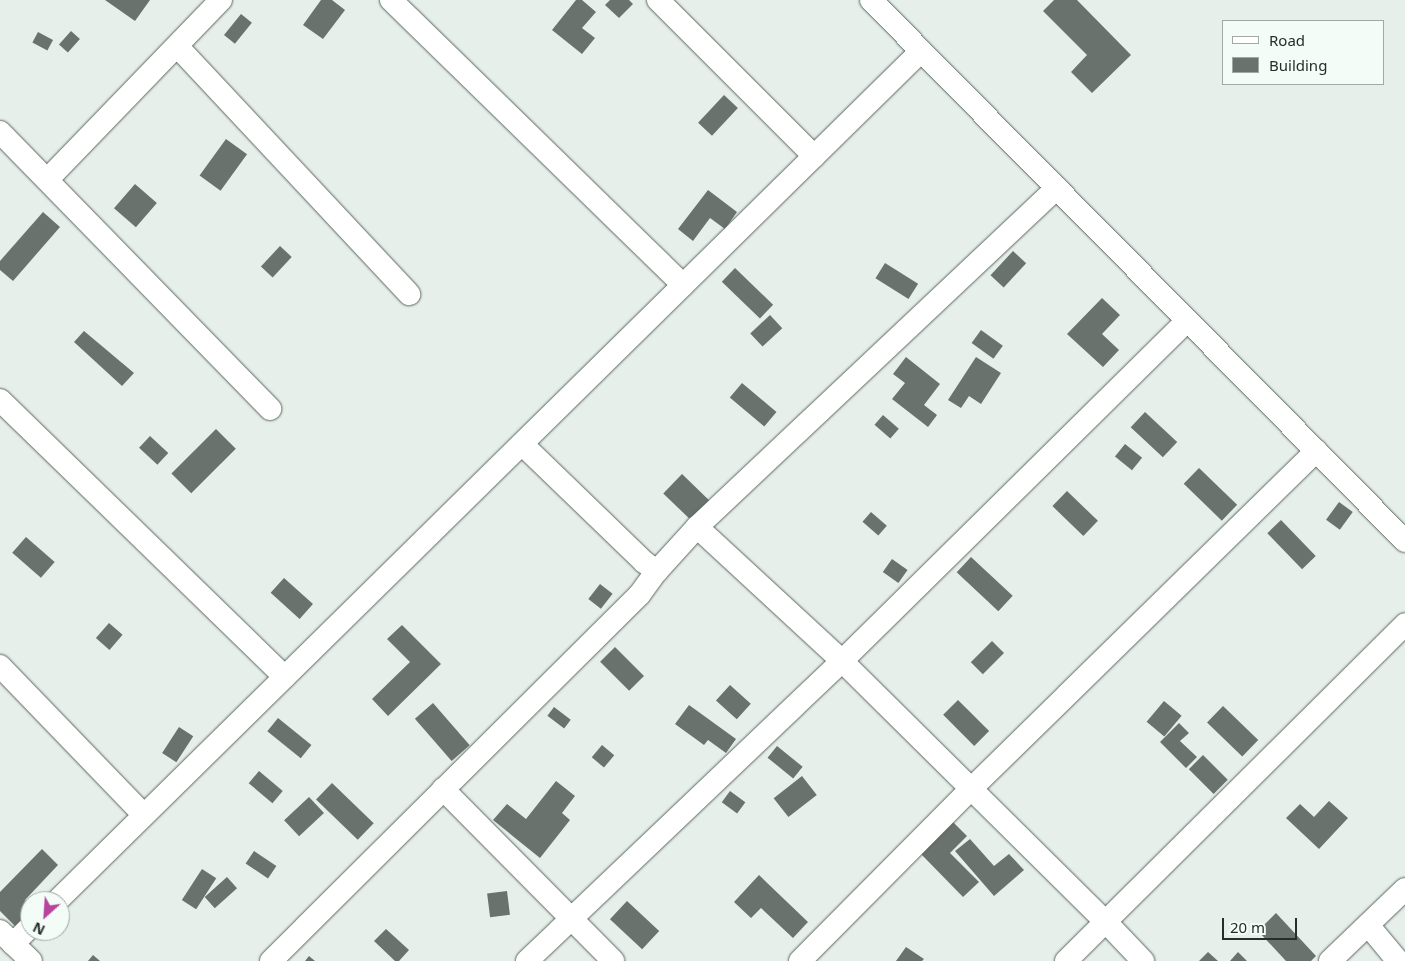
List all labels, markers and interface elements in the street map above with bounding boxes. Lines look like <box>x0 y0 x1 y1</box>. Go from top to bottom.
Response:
legend <box>1222 20 1385 85</box>
text: Road <box>1269 30 1305 50</box>
text: Building <box>1269 55 1327 75</box>
north arrow <box>20 891 70 941</box>
scale bar <box>1225 908 1300 940</box>
text: 20 m <box>1230 917 1265 937</box>
text: N <box>29 918 48 940</box>

